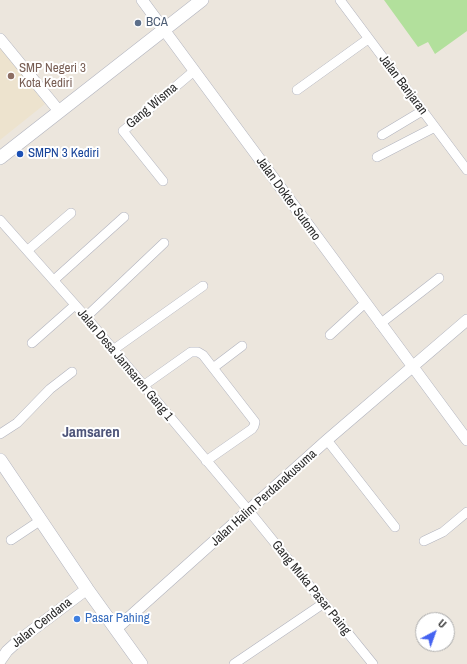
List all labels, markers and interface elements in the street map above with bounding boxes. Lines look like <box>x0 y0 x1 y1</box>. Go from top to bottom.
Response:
place label: BCA <box>146 15 168 31</box>
marker: BCA <box>133 18 143 28</box>
street label: Jalan Banjaran <box>375 52 431 118</box>
place label: SMP Negeri 3 Kota Kediri <box>19 61 86 92</box>
marker: SMP Negeri 3 Kota Kediri <box>6 71 16 81</box>
street label: Gang Wisma <box>123 80 181 132</box>
place label: SMPN 3 Kediri <box>28 146 99 162</box>
marker: SMPN 3 Kediri <box>15 149 25 159</box>
street label: Jalan Dokter Sutomo <box>252 154 324 244</box>
street label: Jalan Desa Jamsaren Gang 1 <box>74 306 176 424</box>
district label: Jamsaren <box>62 424 120 442</box>
street label: Jalan Halim Perdanakusuma <box>208 446 320 550</box>
street label: Gang Muka Pasar Paing <box>268 538 354 638</box>
street label: Jalan Cendana <box>9 595 75 651</box>
place label: Pasar Pahing <box>85 611 150 627</box>
north arrow <box>415 612 455 652</box>
marker: Pasar Pahing <box>72 614 82 624</box>
text: U <box>435 616 449 631</box>

